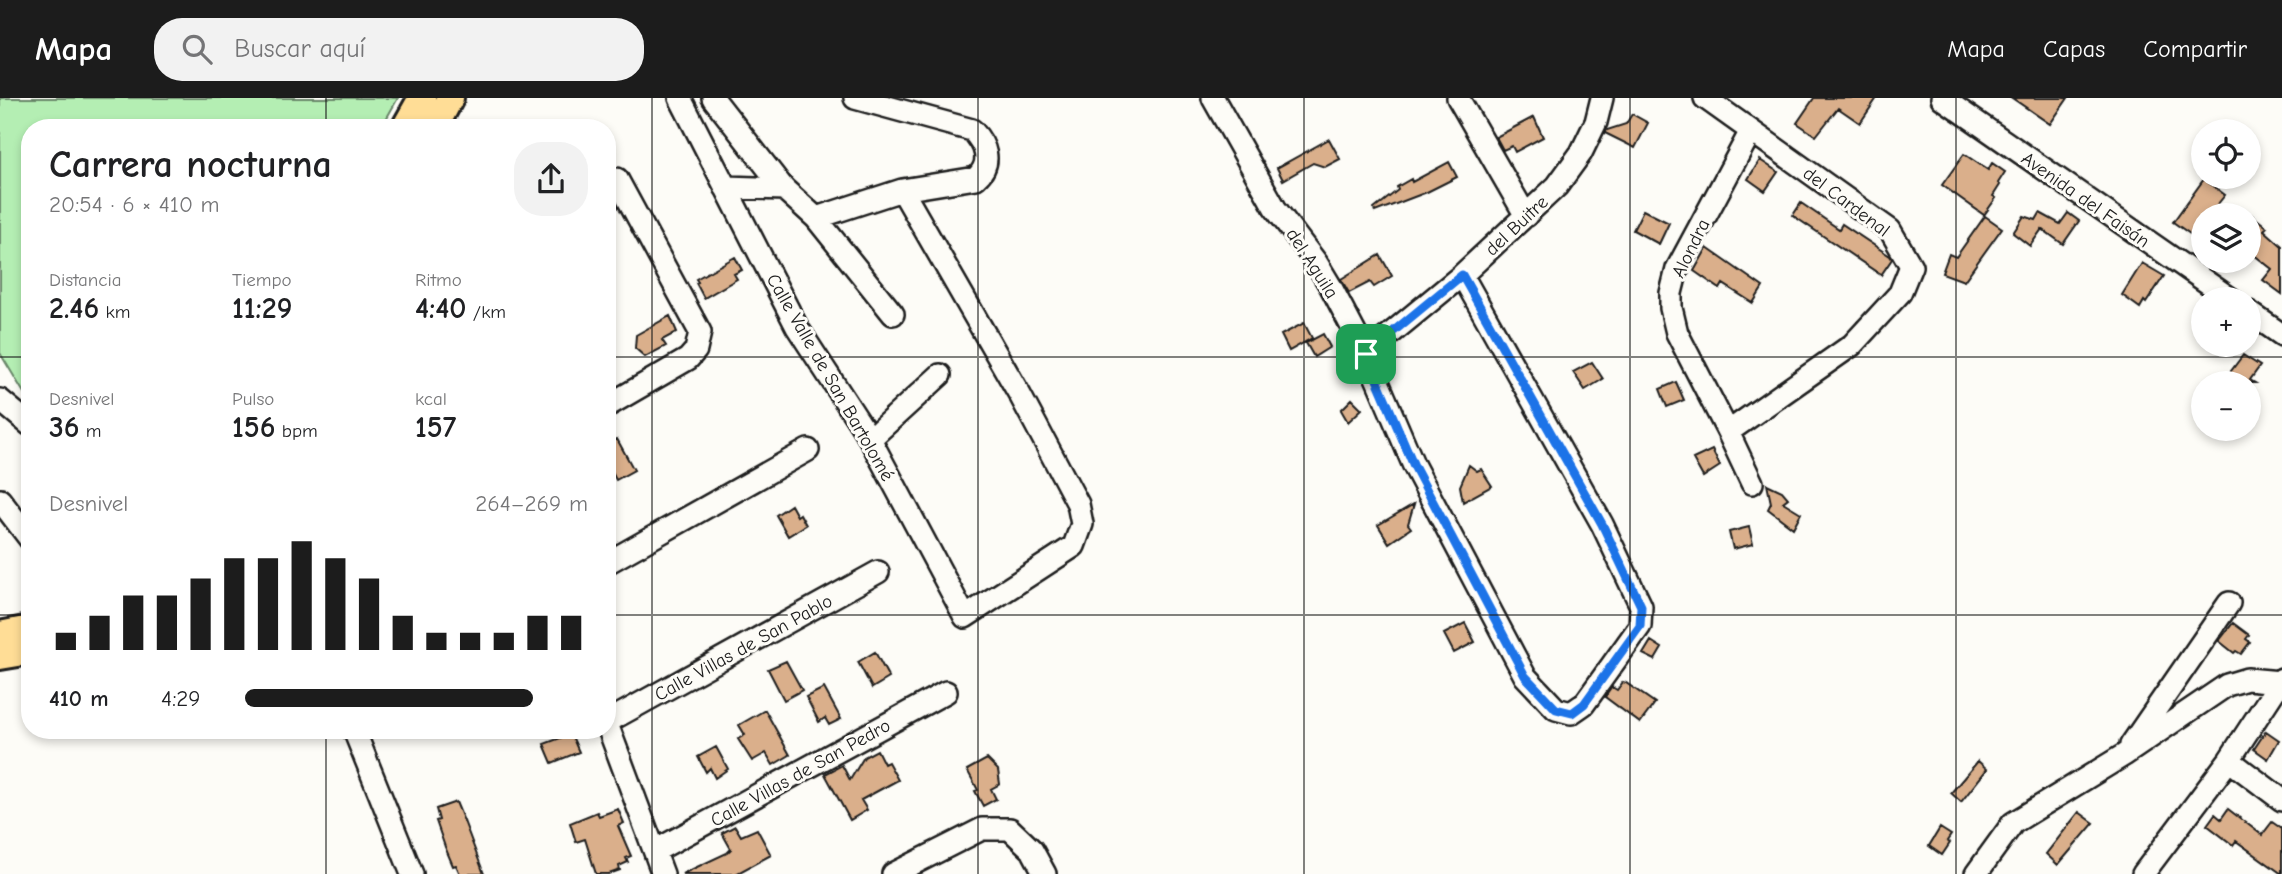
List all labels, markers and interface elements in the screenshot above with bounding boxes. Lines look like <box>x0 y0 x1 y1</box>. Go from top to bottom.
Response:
search box <box>154 18 644 81</box>
text: Mapa <box>35 30 112 68</box>
icon: search <box>178 30 216 68</box>
text: Buscar aquí <box>234 34 365 64</box>
text: Mapa <box>1947 35 2005 63</box>
text: Capas <box>2043 35 2105 63</box>
text: Compartir <box>2143 35 2247 63</box>
map controls <box>2191 119 2261 441</box>
button: locate <box>2191 119 2261 189</box>
button: share <box>514 142 588 216</box>
text: Carrera nocturna <box>49 143 332 187</box>
street label: Avenida del Faisán <box>2017 147 2154 252</box>
street label: del Cardenal <box>1799 162 1894 241</box>
text: 20:54 · 6 × 410 m <box>49 191 220 218</box>
street label: del Buitre <box>1481 191 1553 260</box>
button: layers <box>2191 203 2261 273</box>
street label: Alondra <box>1667 215 1715 281</box>
street label: del Aguila <box>1281 224 1343 303</box>
text: Distancia <box>49 269 122 291</box>
text: Tiempo <box>232 269 292 291</box>
text: Ritmo <box>415 269 462 291</box>
street label: Calle Valle de San Bartolomé <box>762 270 898 485</box>
button: + <box>2191 287 2261 357</box>
text: 2.46 <box>49 291 99 326</box>
text: 11:29 <box>232 291 292 326</box>
text: 4:40 <box>415 291 467 326</box>
text: km <box>99 301 130 323</box>
text: /km <box>467 301 506 323</box>
pin <box>1336 324 1396 384</box>
icon: arrive <box>1347 335 1385 373</box>
button: − <box>2191 371 2261 441</box>
text: Desnivel <box>49 388 114 410</box>
text: Pulso <box>232 388 274 410</box>
text: kcal <box>415 388 447 410</box>
text: 36 <box>49 410 79 445</box>
text: 156 <box>232 410 275 445</box>
text: 157 <box>415 410 456 445</box>
text: m <box>79 420 102 442</box>
text: bpm <box>275 420 318 442</box>
text: Desnivel <box>49 490 128 517</box>
text: 264–269 m <box>475 490 588 517</box>
street label: Calle Villas de San Pablo <box>651 590 836 706</box>
text: 410 m <box>49 685 108 712</box>
text: 4:29 <box>161 685 201 712</box>
street label: Calle Villas de San Pedro <box>707 714 894 832</box>

